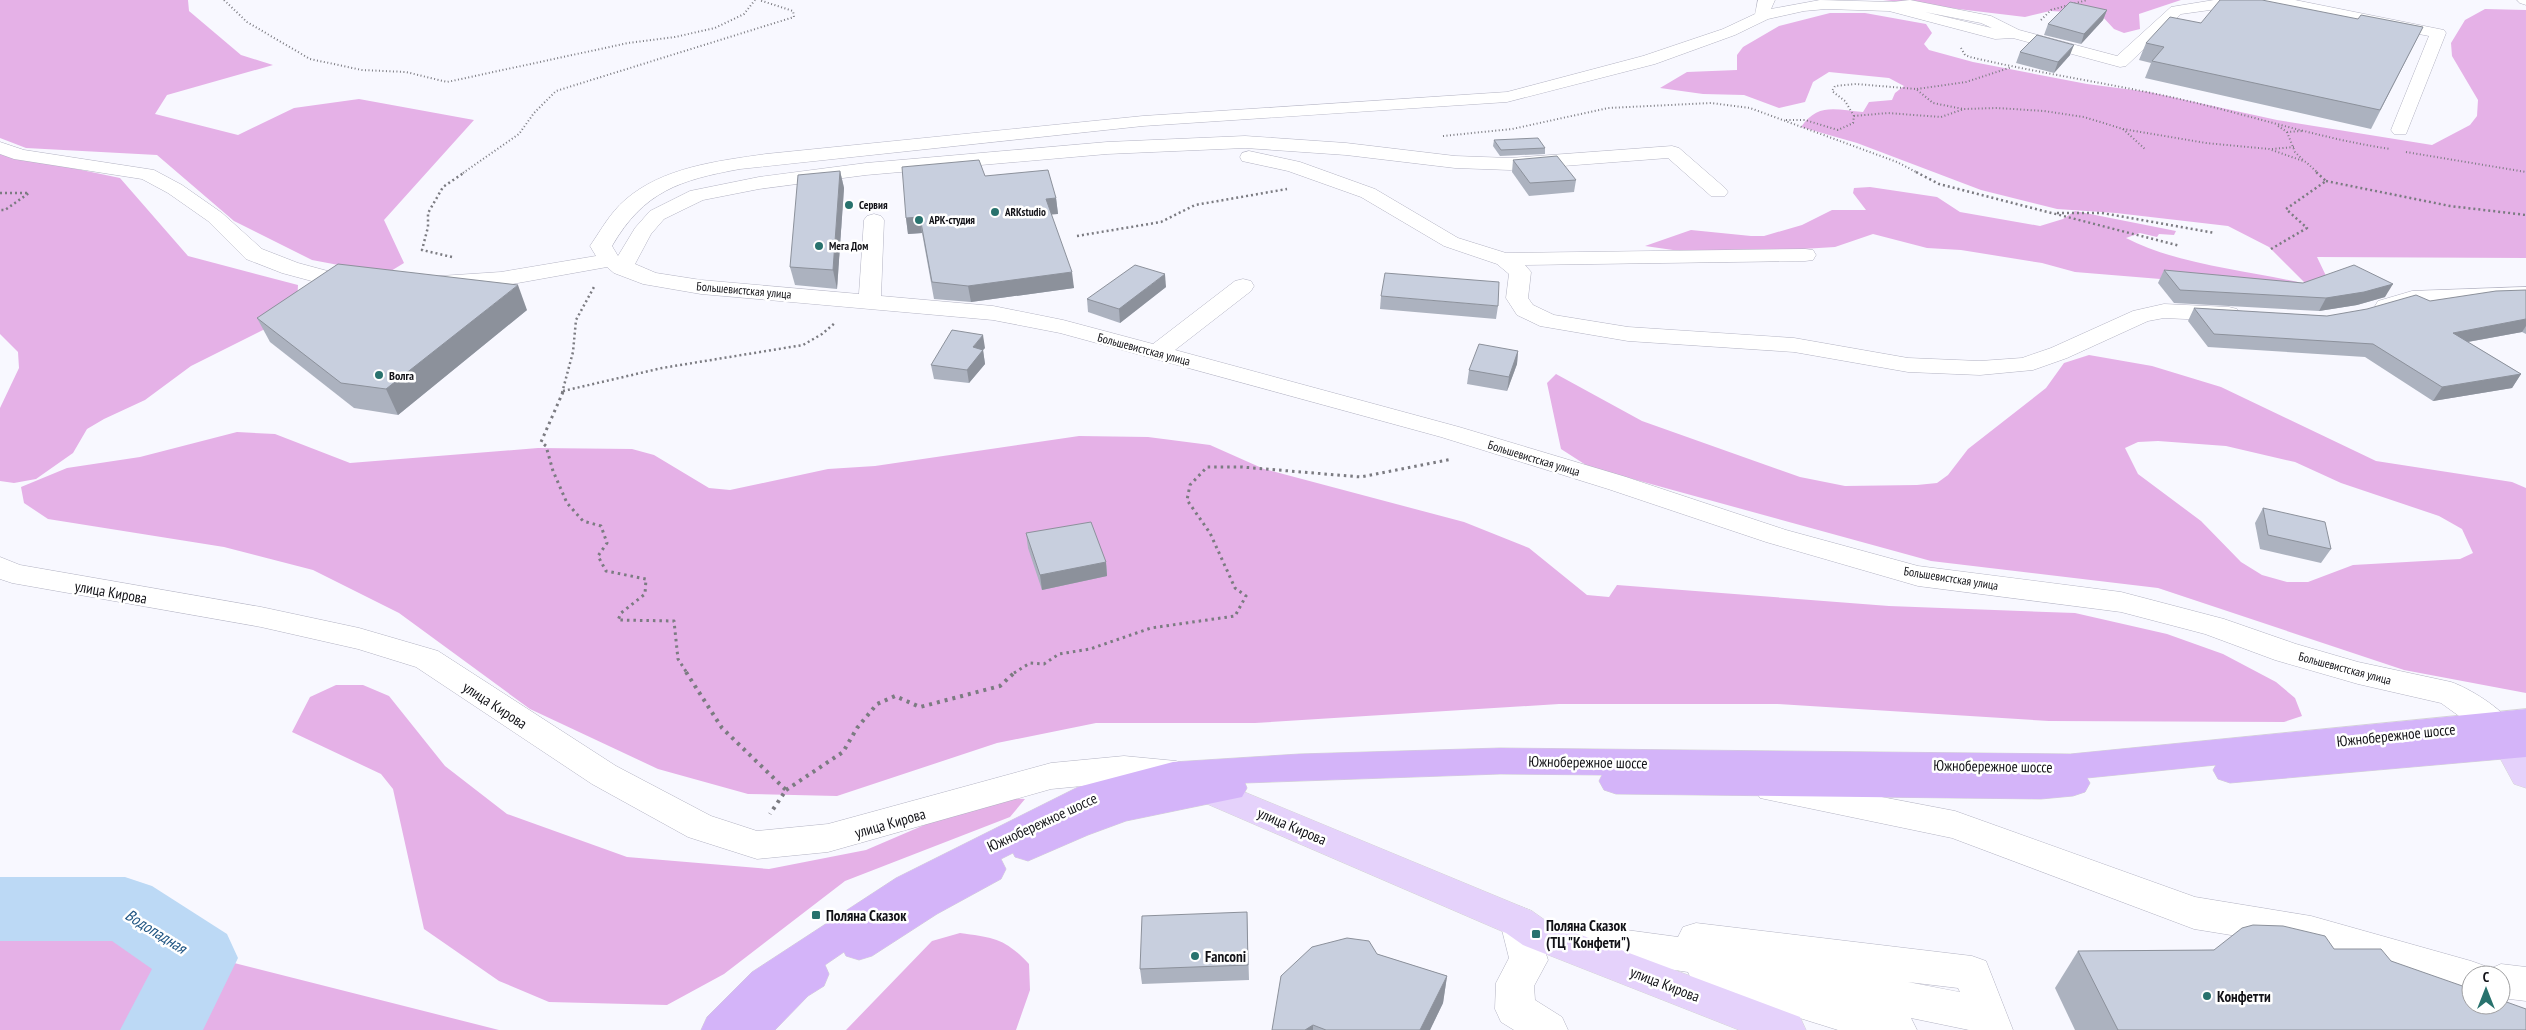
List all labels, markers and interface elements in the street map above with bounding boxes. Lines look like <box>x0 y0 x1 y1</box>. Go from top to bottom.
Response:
place label: Сервия <box>859 198 888 212</box>
marker: Сервия <box>843 199 855 211</box>
place label: ARKstudio <box>1004 205 1046 219</box>
marker: ARKstudio <box>989 206 1001 218</box>
place label: АРК-студия <box>928 213 975 227</box>
marker: АРК-студия <box>913 214 925 226</box>
place label: Мега Дом <box>829 239 868 253</box>
marker: Мега Дом <box>813 240 825 252</box>
street label: Большевистская улица <box>696 278 792 302</box>
street label: Большевистская улица <box>1096 329 1192 369</box>
place label: Волга <box>389 368 414 383</box>
marker: Волга <box>373 369 385 381</box>
street label: Большевистская улица <box>1486 437 1582 479</box>
street label: Большевистская улица <box>1903 563 1999 593</box>
street label: улица Кирова <box>73 576 149 608</box>
street label: Большевистская улица <box>2297 648 2393 688</box>
street label: улица Кирова <box>459 677 531 733</box>
street label: Южнобережное шоссе <box>2336 719 2456 751</box>
street label: Южнобережное шоссе <box>1528 751 1648 773</box>
street label: Южнобережное шоссе <box>1933 755 2053 777</box>
street label: Южнобережное шоссе <box>984 788 1100 856</box>
street label: улица Кирова <box>1255 803 1329 849</box>
street label: улица Кирова <box>852 804 928 842</box>
water label: Водопадная <box>122 904 192 959</box>
place label: Поляна Сказок <box>826 906 907 925</box>
marker: Поляна Сказок <box>810 909 822 921</box>
place label: Поляна Сказок (ТЦ "Конфети") <box>1546 916 1630 952</box>
marker: Поляна Сказок (ТЦ "Конфети") <box>1530 928 1542 940</box>
place label: Fanconi <box>1205 947 1246 966</box>
marker: Fanconi <box>1189 950 1201 962</box>
street label: улица Кирова <box>1628 962 1702 1006</box>
north arrow <box>2461 965 2511 1015</box>
text: С <box>2483 968 2490 986</box>
place label: Конфетти <box>2217 987 2271 1006</box>
marker: Конфетти <box>2201 990 2213 1002</box>

